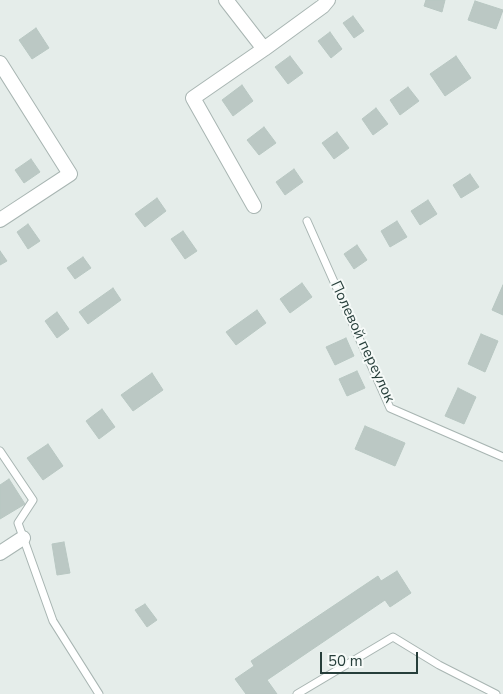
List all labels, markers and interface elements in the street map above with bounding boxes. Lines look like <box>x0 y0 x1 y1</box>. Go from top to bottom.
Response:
street label: Полевой переулок <box>326 278 398 406</box>
scale bar <box>323 642 420 674</box>
text: 50 m <box>328 651 363 671</box>

